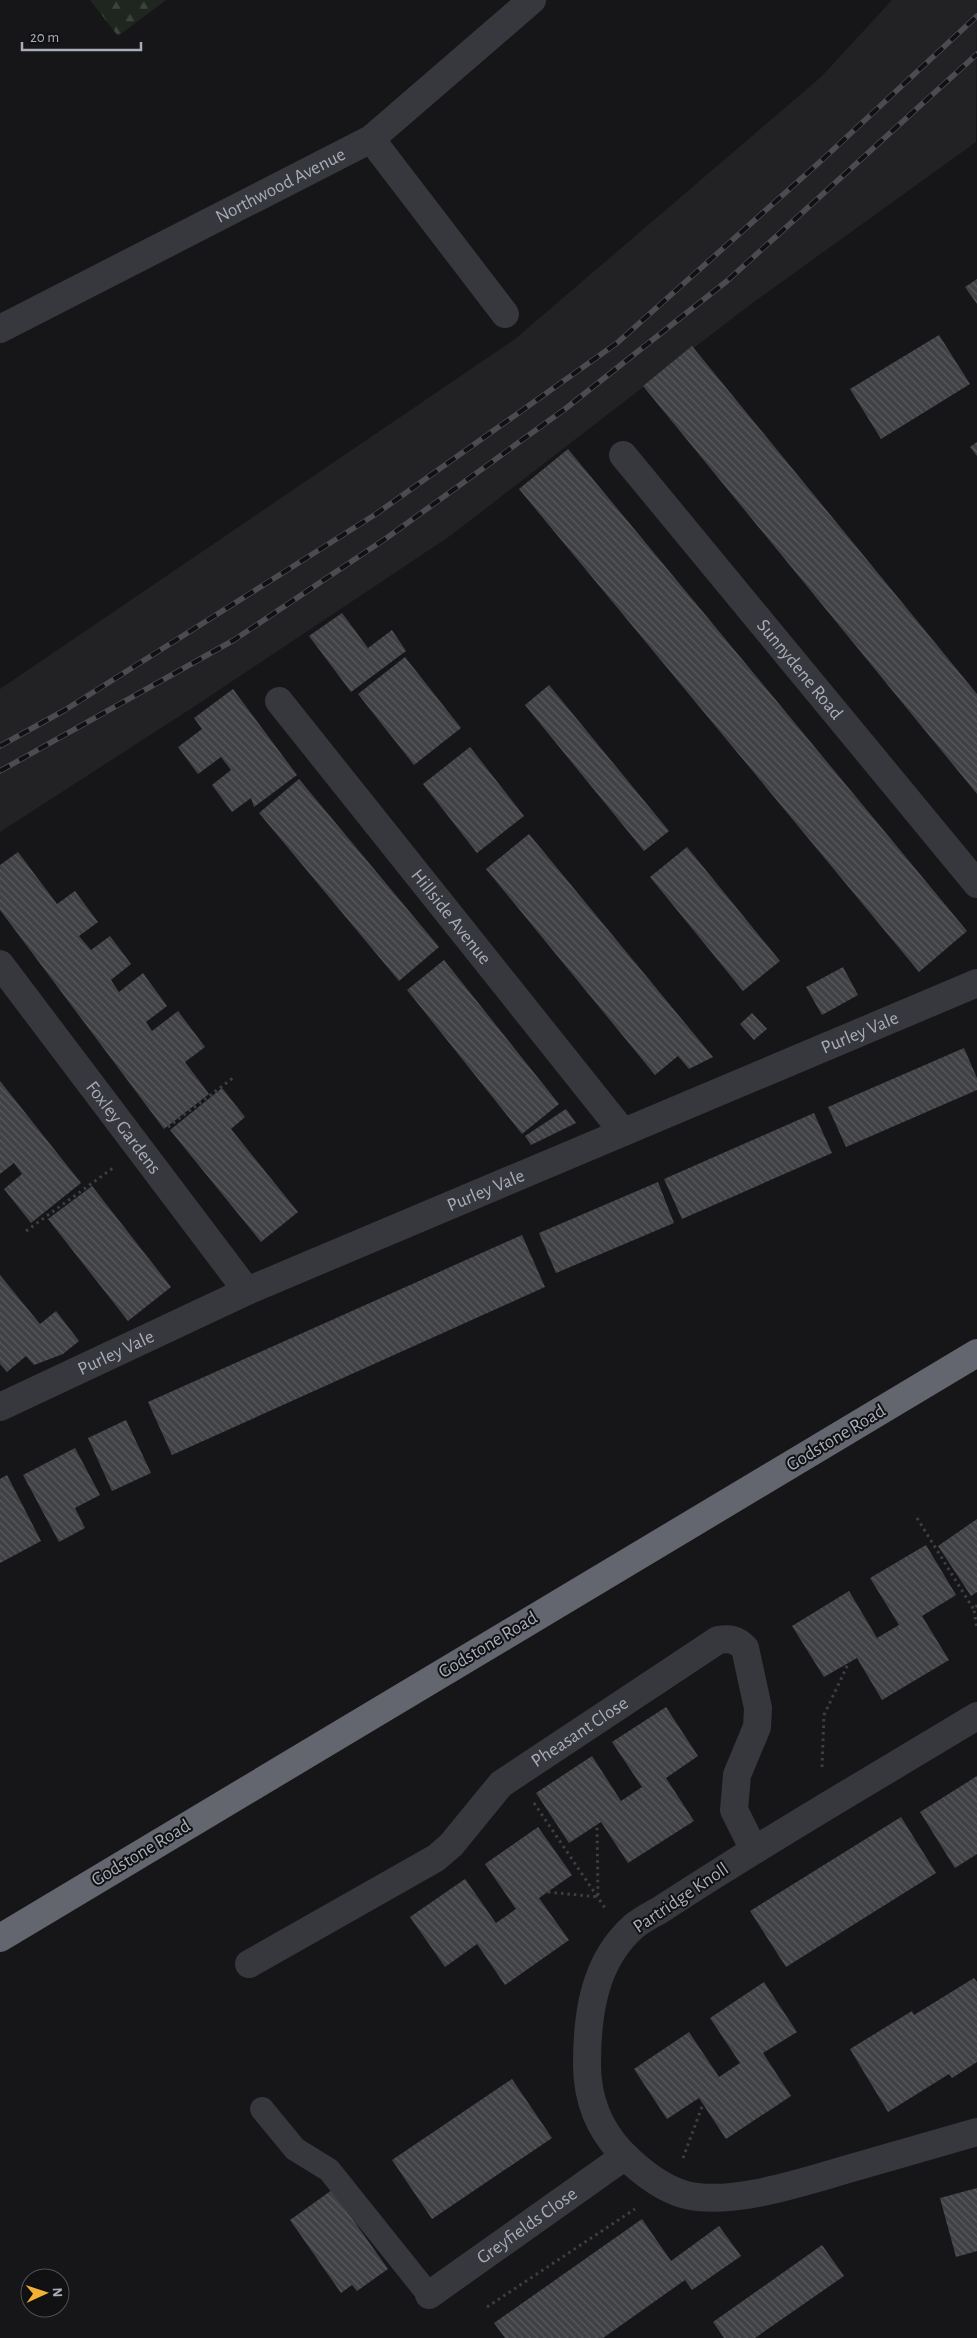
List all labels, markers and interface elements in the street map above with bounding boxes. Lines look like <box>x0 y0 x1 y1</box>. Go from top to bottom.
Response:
scale bar <box>22 20 141 52</box>
text: 20 m <box>30 30 59 45</box>
street label: Northwood Avenue <box>212 144 348 226</box>
street label: Sunnydene Road <box>753 616 847 723</box>
street label: Hillside Avenue <box>408 866 495 968</box>
street label: Purley Vale <box>818 1008 901 1057</box>
street label: Foxley Gardens <box>83 1078 165 1178</box>
street label: Purley Vale <box>444 1166 527 1215</box>
street label: Purley Vale <box>75 1327 157 1379</box>
street label: Godstone Road <box>783 1401 889 1475</box>
street label: Godstone Road <box>435 1608 541 1682</box>
street label: Pheasant Close <box>528 1693 631 1771</box>
street label: Godstone Road <box>88 1816 194 1890</box>
street label: Partridge Knoll <box>630 1859 732 1937</box>
street label: Greyfields Close <box>473 2184 580 2267</box>
north arrow <box>20 2268 70 2318</box>
text: N <box>50 2287 64 2298</box>

